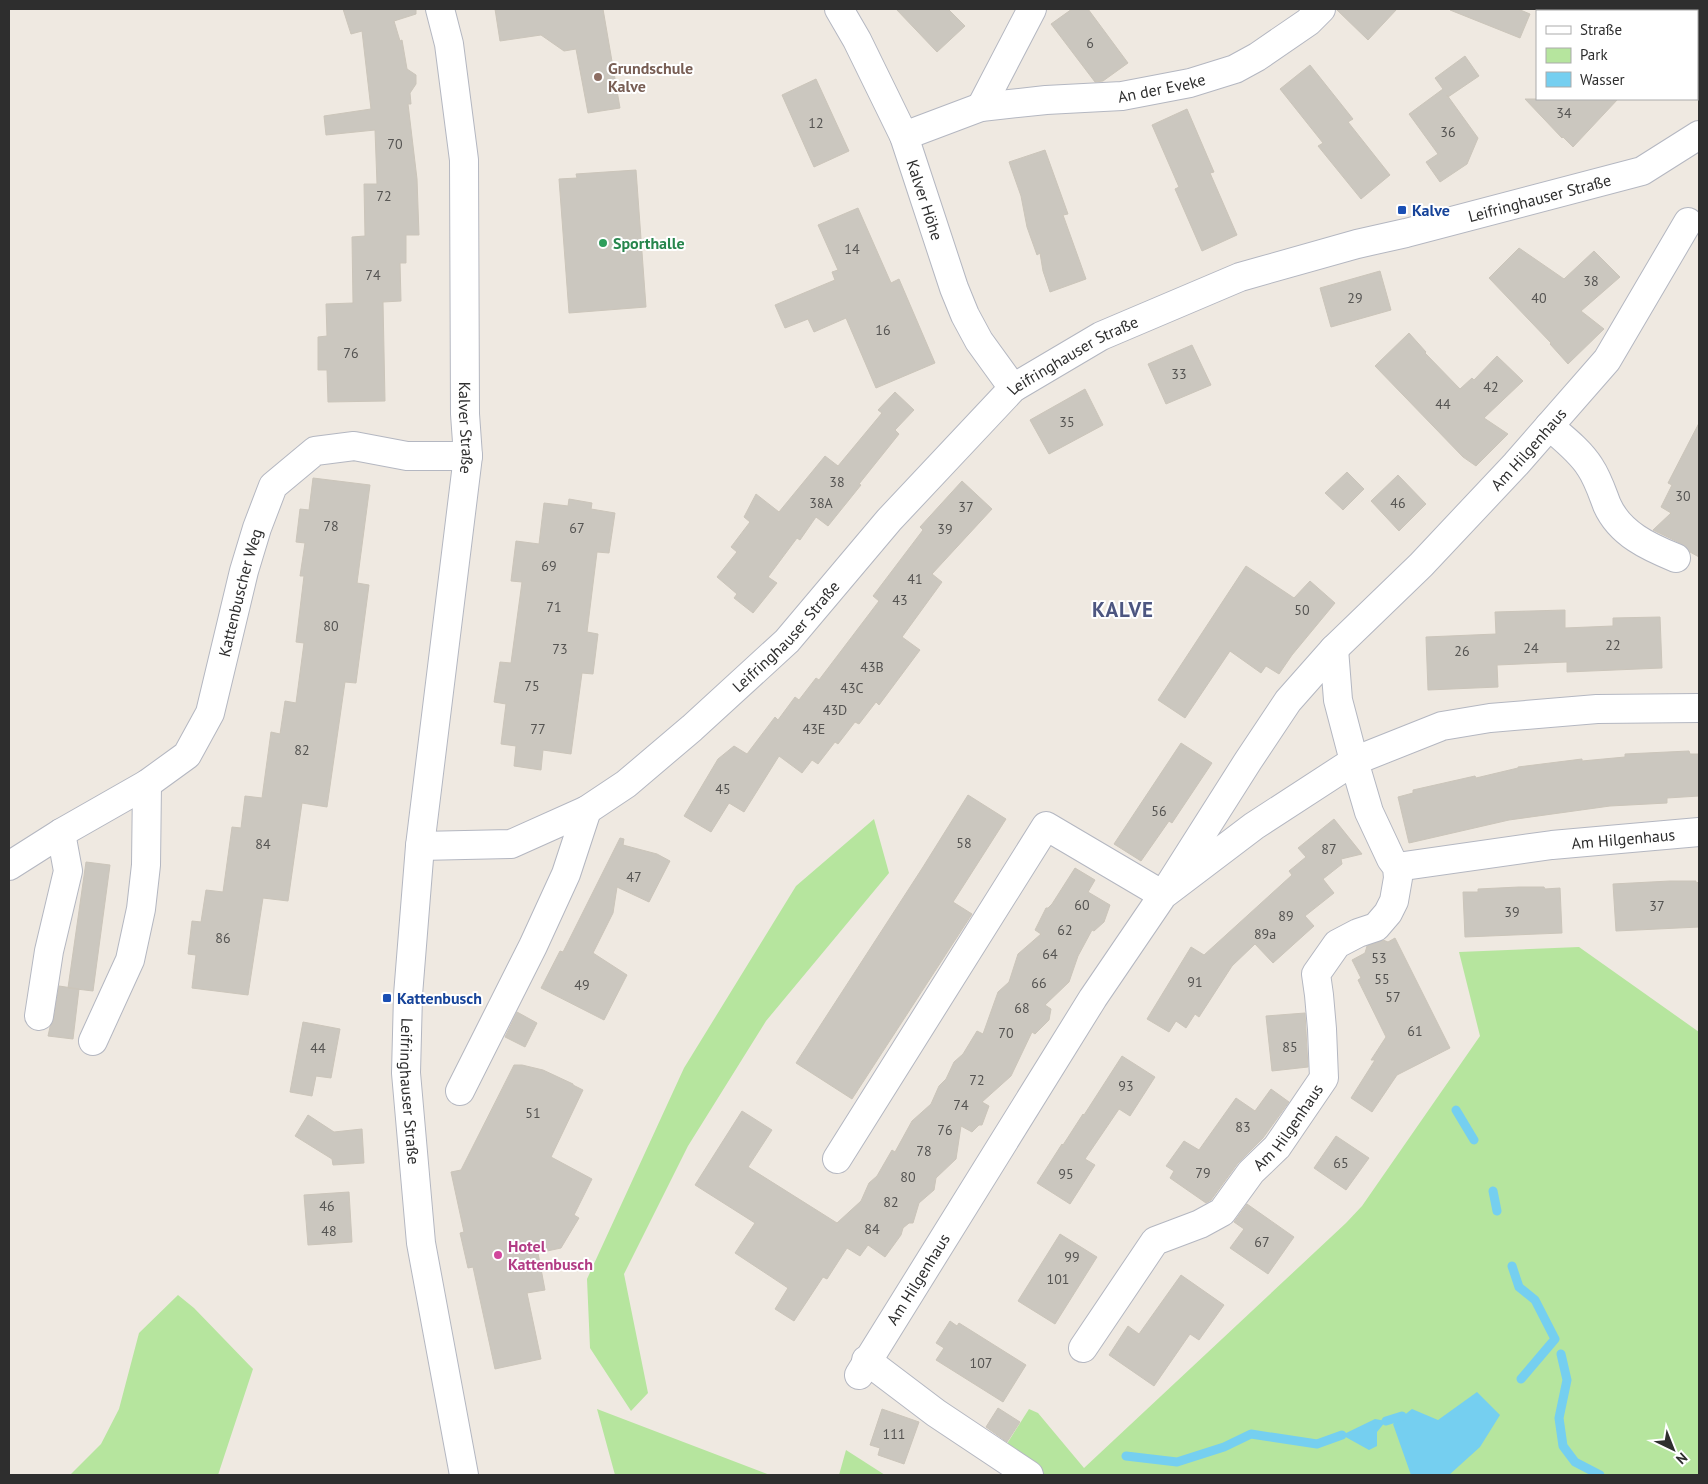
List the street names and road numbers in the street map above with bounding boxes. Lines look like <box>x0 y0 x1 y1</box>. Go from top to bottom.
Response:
street label: An der Eveke <box>1116 69 1208 107</box>
street label: Kalver Höhe <box>902 157 948 243</box>
street label: Leifringhauser Straße <box>1466 170 1613 226</box>
street label: Leifringhauser Straße <box>1002 311 1141 399</box>
street label: Kalver Straße <box>455 382 478 475</box>
street label: Am Hilgenhaus <box>1486 403 1571 495</box>
street label: Kattenbuscher Weg <box>214 526 266 659</box>
street label: Leifringhauser Straße <box>728 577 844 696</box>
street label: Am Hilgenhaus <box>1570 824 1676 853</box>
street label: Leifringhauser Straße <box>396 1018 424 1165</box>
street label: Am Hilgenhaus <box>1249 1080 1327 1175</box>
street label: Am Hilgenhaus <box>882 1229 954 1328</box>

